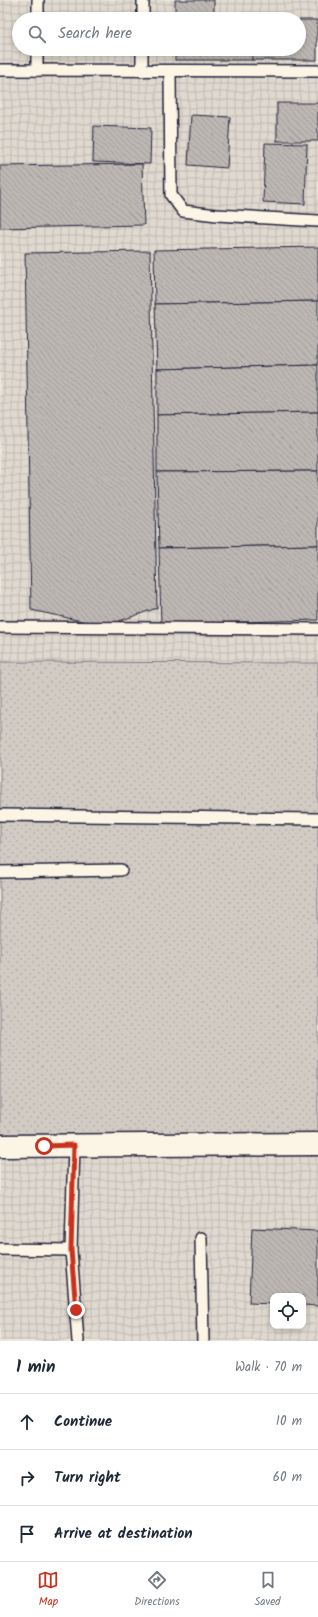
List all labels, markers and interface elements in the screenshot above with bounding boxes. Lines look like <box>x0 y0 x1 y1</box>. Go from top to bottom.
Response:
search box <box>12 12 306 56</box>
text: Search here <box>58 22 132 46</box>
icon: search <box>26 23 48 45</box>
route start <box>35 1137 53 1155</box>
map controls <box>270 1293 306 1329</box>
button: locate <box>270 1293 306 1329</box>
route end <box>67 1301 85 1319</box>
text: 1 min <box>16 1354 55 1381</box>
text: Walk · 70 m <box>235 1357 302 1378</box>
text: Continue <box>54 1410 112 1434</box>
icon: ahead <box>16 1411 38 1433</box>
text: 10 m <box>276 1411 302 1432</box>
text: Turn right <box>54 1466 121 1490</box>
icon: right <box>16 1467 38 1489</box>
text: 60 m <box>273 1467 302 1488</box>
text: Arrive at destination <box>54 1522 193 1546</box>
icon: arrive <box>16 1523 38 1545</box>
tab: Map <box>37 1569 59 1611</box>
tab: Directions <box>134 1569 180 1611</box>
tab: Saved <box>255 1569 281 1611</box>

